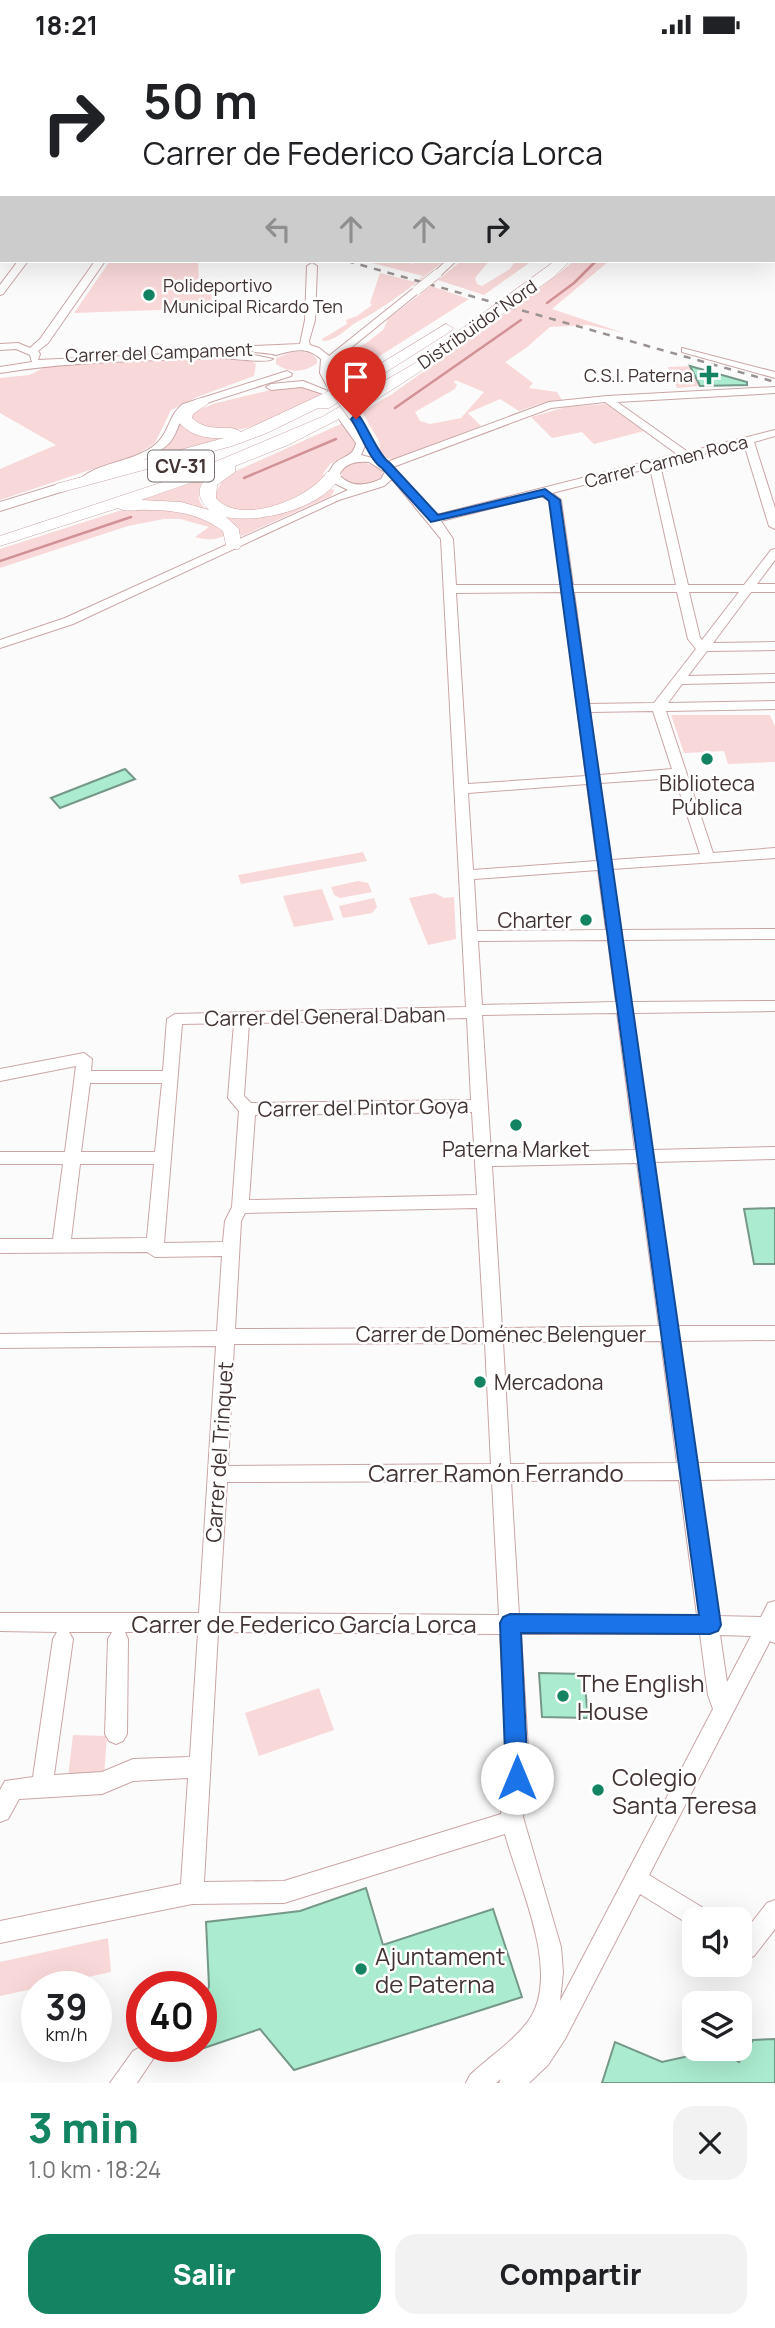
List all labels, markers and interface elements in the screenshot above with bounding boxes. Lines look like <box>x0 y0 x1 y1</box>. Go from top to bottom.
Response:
text: 18:21 <box>35 7 98 43</box>
text: 50 m <box>143 67 258 134</box>
icon: right <box>28 77 119 168</box>
text: Carrer de Federico García Lorca <box>143 131 603 175</box>
icon: left <box>259 210 297 248</box>
icon: ahead <box>332 210 370 248</box>
icon: ahead <box>405 210 443 248</box>
icon: right <box>478 210 516 248</box>
place label: Polideportivo Municipal Ricardo Ten <box>163 273 343 318</box>
street label: Distribuïdor Nord <box>413 274 541 374</box>
marker: Polideportivo Municipal Ricardo Ten <box>141 287 157 303</box>
street label: Carrer del Campament <box>65 337 253 367</box>
pin <box>326 347 386 419</box>
icon: arrive <box>337 358 375 396</box>
place label: C.S.I. Paterna <box>584 363 693 387</box>
marker: C.S.I. Paterna <box>699 365 719 385</box>
street label: Carrer Carmen Roca <box>582 429 750 493</box>
road number: CV-31 <box>148 451 214 481</box>
marker: Biblioteca Pública <box>699 751 715 767</box>
place label: Biblioteca Pública <box>659 769 755 821</box>
place label: Charter <box>497 906 572 934</box>
marker: Charter <box>578 912 594 928</box>
street label: Carrer del General Daban <box>204 1000 446 1032</box>
street label: Carrer del Pintor Goya <box>257 1091 469 1123</box>
marker: Paterna Market <box>508 1117 524 1133</box>
place label: Paterna Market <box>442 1135 590 1163</box>
street label: Carrer de Doménec Belenguer <box>356 1320 647 1348</box>
street label: Carrer del Trinquet <box>199 1360 239 1544</box>
place label: Mercadona <box>494 1368 604 1396</box>
marker: Mercadona <box>472 1374 488 1390</box>
street label: Carrer Ramón Ferrando <box>368 1456 624 1489</box>
street label: Carrer de Federico García Lorca <box>132 1607 477 1640</box>
place label: The English House <box>577 1666 705 1727</box>
marker: The English House <box>555 1688 571 1704</box>
position arrow <box>480 1741 554 1815</box>
place label: Colegio Santa Teresa <box>612 1760 757 1821</box>
marker: Colegio Santa Teresa <box>590 1782 606 1798</box>
map controls <box>682 1907 752 2061</box>
button: sound <box>682 1907 752 1977</box>
place label: Ajuntament de Paterna <box>375 1939 505 2000</box>
marker: Ajuntament de Paterna <box>353 1961 369 1977</box>
speed limit sign: 40 <box>126 1971 217 2062</box>
text: 39 <box>45 1983 88 2031</box>
button: layers <box>682 1991 752 2061</box>
text: km/h <box>46 2022 87 2046</box>
text: 3 min <box>28 2098 139 2156</box>
button: close <box>673 2106 747 2180</box>
text: 1.0 km · 18:24 <box>28 2153 161 2185</box>
button: Salir <box>28 2234 381 2314</box>
button: Compartir <box>395 2234 747 2314</box>

